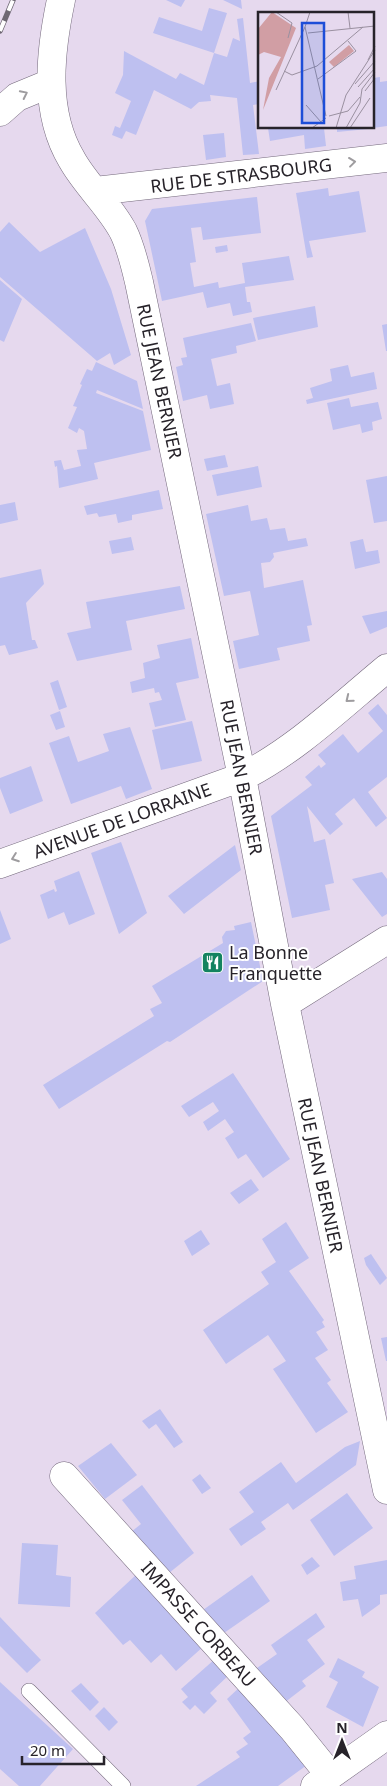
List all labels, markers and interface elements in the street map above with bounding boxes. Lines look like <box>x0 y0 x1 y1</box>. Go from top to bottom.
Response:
inset map <box>258 12 374 129</box>
one-way arrow <box>19 90 28 100</box>
street label: RUE DE STRASBOURG <box>149 152 333 198</box>
one-way arrow <box>348 157 356 168</box>
street label: RUE JEAN BERNIER <box>132 301 188 461</box>
one-way arrow <box>346 694 355 703</box>
street label: RUE JEAN BERNIER <box>215 697 269 857</box>
street label: AVENUE DE LORRAINE <box>30 777 214 863</box>
one-way arrow <box>12 852 20 862</box>
place label: La Bonne Franquette <box>229 940 322 985</box>
restaurant icon: La Bonne Franquette <box>201 950 225 974</box>
street label: RUE JEAN BERNIER <box>293 1095 349 1255</box>
street label: IMPASSE CORBEAU <box>136 1556 262 1692</box>
north arrow <box>317 1716 367 1766</box>
text: N <box>336 1718 348 1737</box>
scale bar <box>22 1734 105 1766</box>
text: 20 m <box>30 1740 65 1760</box>

